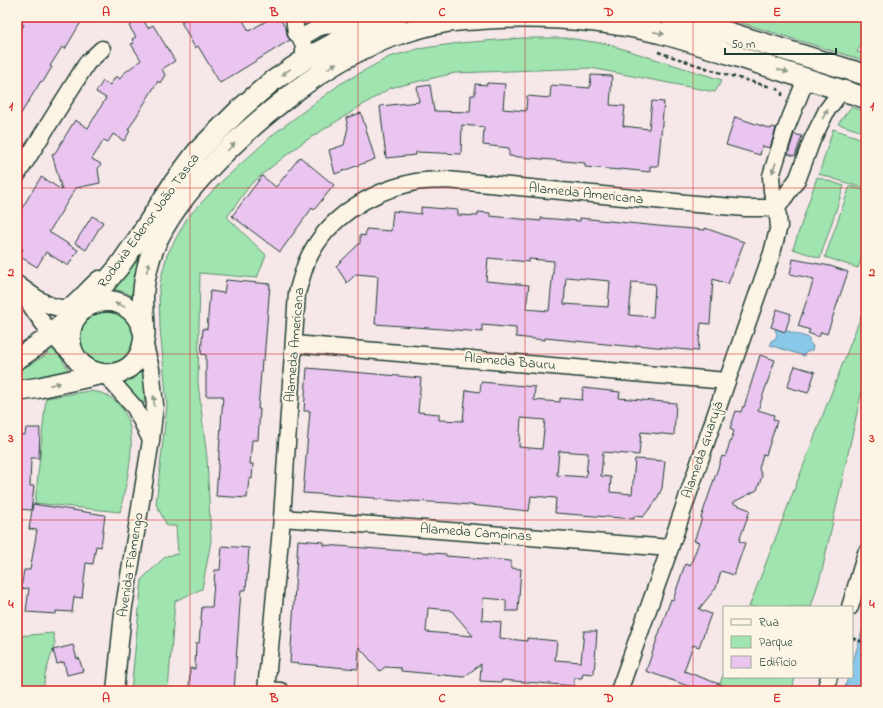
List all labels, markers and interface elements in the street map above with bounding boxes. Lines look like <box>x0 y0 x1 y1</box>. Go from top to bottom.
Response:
text: A <box>102 3 110 22</box>
text: B <box>269 3 279 22</box>
text: C <box>438 3 446 22</box>
text: D <box>603 3 614 22</box>
text: E <box>773 3 781 22</box>
scale bar <box>725 30 836 56</box>
one-way arrow <box>652 31 665 37</box>
text: 50 m <box>731 36 755 54</box>
one-way arrow <box>327 62 337 70</box>
one-way arrow <box>281 68 291 76</box>
one-way arrow <box>777 68 789 74</box>
text: 1 <box>9 97 14 116</box>
text: 1 <box>870 97 875 116</box>
one-way arrow <box>822 108 828 120</box>
one-way arrow <box>226 142 236 152</box>
street label: Rodovia Edenor João Tasca <box>93 149 205 293</box>
one-way arrow <box>770 162 776 174</box>
street label: Alameda Americana <box>527 178 645 210</box>
one-way arrow <box>145 261 151 273</box>
text: 2 <box>7 263 15 282</box>
text: 2 <box>868 263 876 282</box>
street label: Alameda Americana <box>280 287 310 403</box>
one-way arrow <box>114 301 126 307</box>
street label: Alameda Bauru <box>463 348 557 376</box>
one-way arrow <box>49 381 62 387</box>
one-way arrow <box>151 395 157 408</box>
street label: Alameda Guarujá <box>677 399 729 501</box>
text: 3 <box>7 429 14 448</box>
text: 3 <box>868 429 875 448</box>
street label: Avenida Flamengo <box>112 511 151 619</box>
street label: Alameda Campinas <box>419 519 533 547</box>
text: 4 <box>7 595 14 614</box>
text: 4 <box>868 595 875 614</box>
legend <box>723 606 853 678</box>
text: Rua <box>759 614 779 632</box>
text: Parque <box>759 634 793 652</box>
text: Edifício <box>759 654 797 672</box>
text: A <box>102 689 110 708</box>
text: B <box>269 689 279 708</box>
text: C <box>438 689 446 708</box>
text: D <box>603 689 614 708</box>
text: E <box>773 689 781 708</box>

